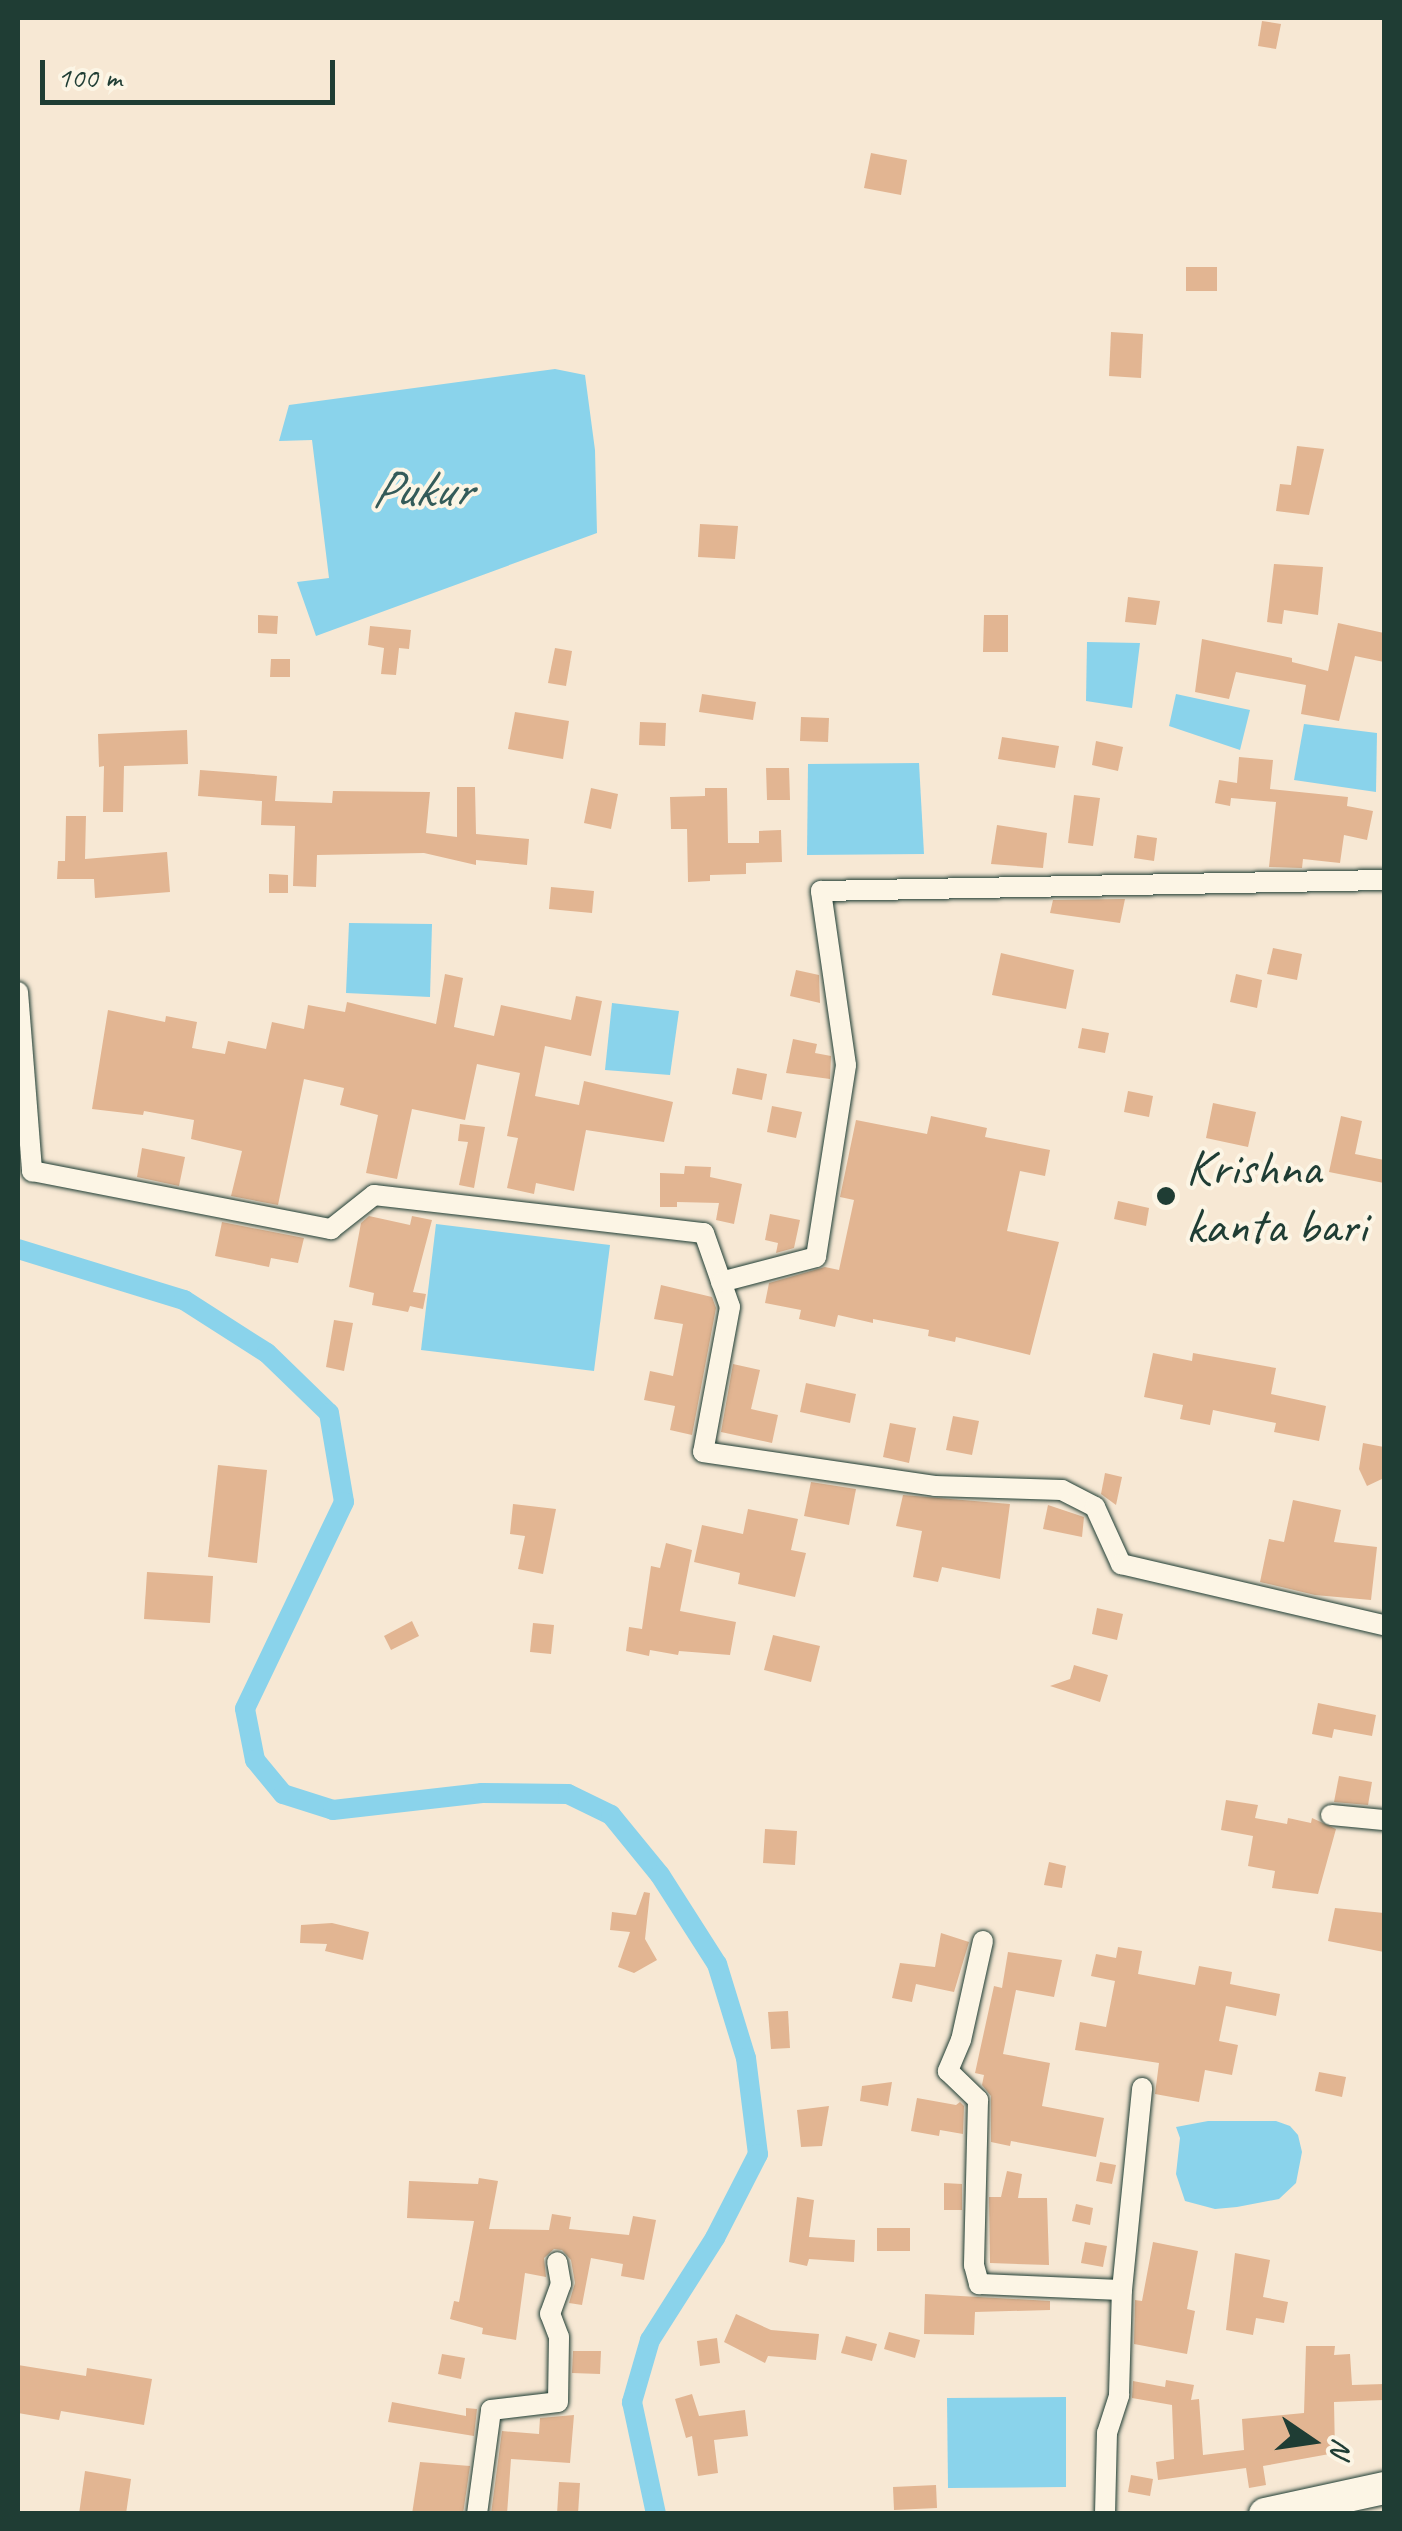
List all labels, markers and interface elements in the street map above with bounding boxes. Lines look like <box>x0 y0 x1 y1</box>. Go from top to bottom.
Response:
scale bar <box>45 40 340 102</box>
text: 100 m <box>57 58 122 96</box>
water label: Pukur <box>371 459 471 521</box>
place label: Krishna kanta bari <box>1186 1137 1368 1254</box>
marker: Krishna kanta bari <box>1155 1185 1177 1207</box>
north arrow <box>1262 2391 1362 2491</box>
text: N <box>1323 2435 1361 2460</box>

